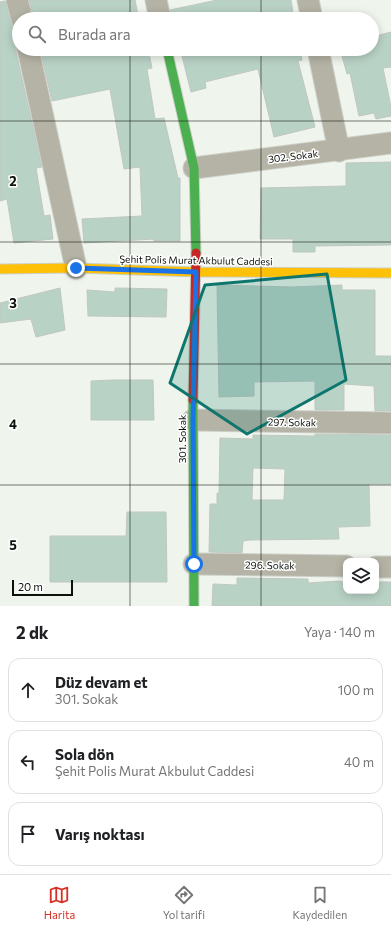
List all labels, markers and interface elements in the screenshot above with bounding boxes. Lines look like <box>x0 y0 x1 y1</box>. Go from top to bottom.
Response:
search box <box>12 12 379 56</box>
icon: search <box>26 23 48 45</box>
text: Burada ara <box>58 25 131 43</box>
street label: 302. Sokak <box>267 147 319 165</box>
text: 2 <box>9 173 17 189</box>
street label: Şehit Polis Murat Akbulut Caddesi <box>119 253 273 267</box>
route end <box>67 259 85 277</box>
text: 3 <box>9 295 17 311</box>
street label: 301. Sokak <box>176 414 188 463</box>
text: 4 <box>9 416 17 432</box>
street label: 297. Sokak <box>268 416 317 428</box>
text: 5 <box>9 537 17 553</box>
route start <box>185 555 203 573</box>
map controls <box>343 558 379 594</box>
button: layers <box>343 558 379 594</box>
street label: 296. Sokak <box>245 559 296 571</box>
scale bar <box>12 578 73 597</box>
text: 20 m <box>18 580 43 593</box>
text: 2 dk <box>16 622 49 643</box>
text: Yaya · 140 m <box>304 624 375 640</box>
text: Düz devam et <box>55 673 148 691</box>
icon: ahead <box>17 679 39 701</box>
text: 100 m <box>338 682 374 698</box>
text: 301. Sokak <box>55 691 118 707</box>
text: Sola dön <box>55 745 114 763</box>
icon: left <box>17 751 39 773</box>
text: 40 m <box>344 754 374 770</box>
text: Şehit Polis Murat Akbulut Caddesi <box>55 763 254 779</box>
icon: arrive <box>17 823 39 845</box>
text: Varış noktası <box>55 825 145 843</box>
tab: Harita <box>44 884 75 921</box>
tab: Yol tarifi <box>163 884 205 921</box>
tab: Kaydedilen <box>292 884 347 921</box>

